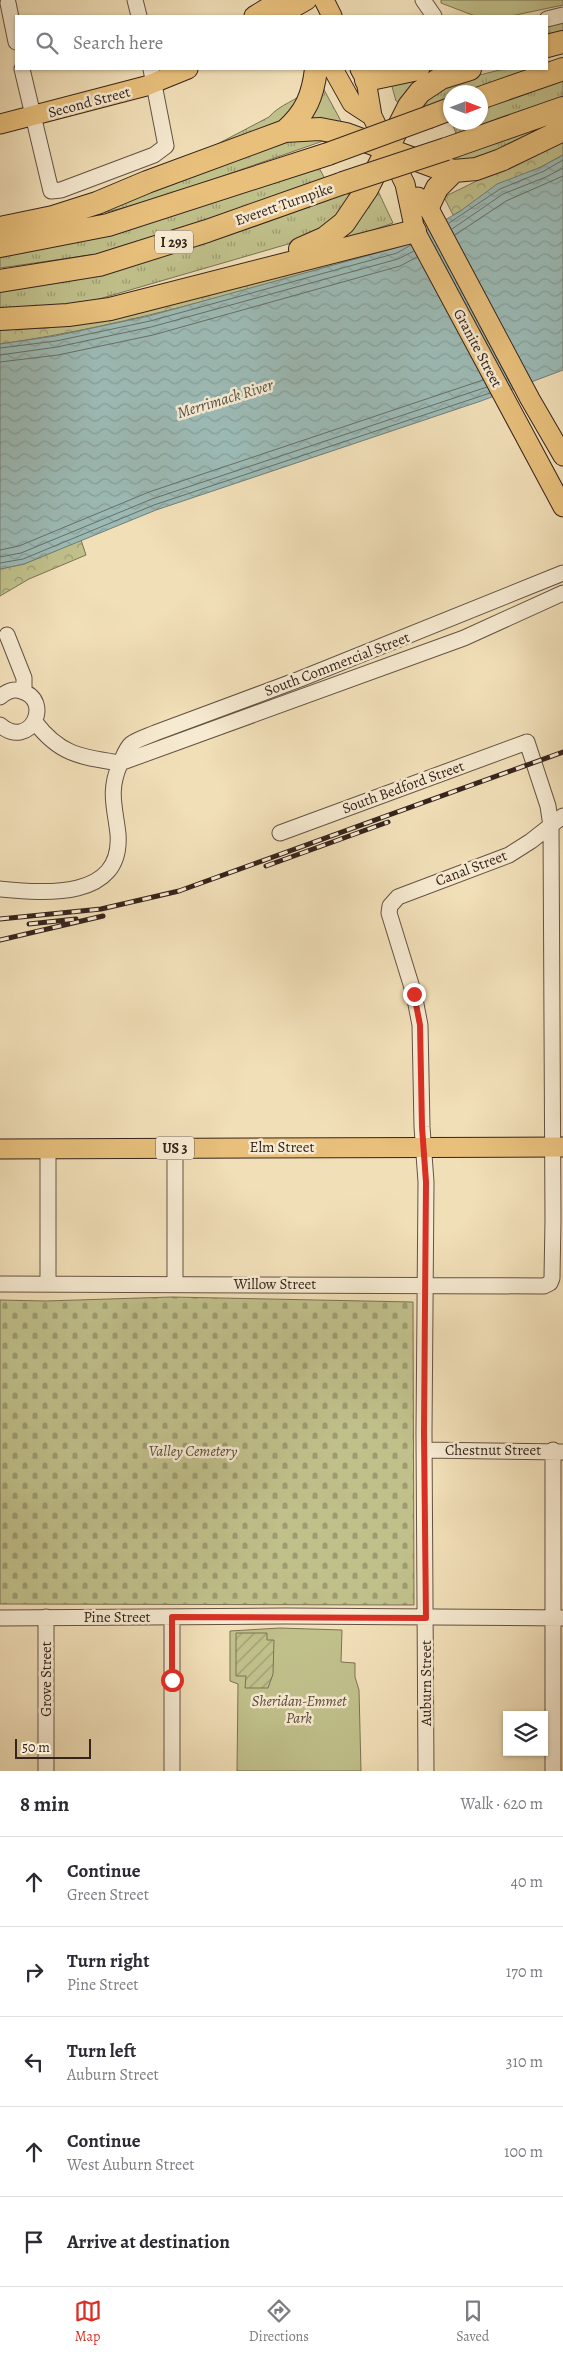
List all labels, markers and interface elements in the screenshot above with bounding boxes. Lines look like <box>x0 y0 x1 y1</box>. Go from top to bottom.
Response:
search box <box>15 15 548 70</box>
icon: search <box>33 29 61 57</box>
text: Search here <box>73 30 163 56</box>
street label: Second Street <box>46 81 132 123</box>
north arrow <box>443 85 488 130</box>
street label: Everett Turnpike <box>232 178 336 230</box>
road number: I 293 <box>155 230 193 253</box>
street label: Granite Street <box>449 305 507 391</box>
water label: Merrimack River <box>174 374 276 424</box>
street label: South Commercial Street <box>261 627 413 701</box>
street label: South Bedford Street <box>339 756 467 818</box>
street label: Canal Street <box>432 845 510 891</box>
route end <box>403 983 426 1006</box>
road number: US 3 <box>156 1136 194 1160</box>
street label: Elm Street <box>250 1137 314 1157</box>
street label: Willow Street <box>233 1274 316 1294</box>
street label: Chestnut Street <box>445 1440 541 1460</box>
park label: Valley Cemetery <box>149 1441 238 1461</box>
street label: Pine Street <box>83 1607 151 1627</box>
street label: Auburn Street <box>416 1640 436 1727</box>
street label: Grove Street <box>36 1641 56 1717</box>
route start <box>161 1669 184 1692</box>
park label: Sheridan-Emmet Park <box>252 1691 347 1728</box>
map controls <box>503 1711 548 1756</box>
button: layers <box>503 1711 548 1756</box>
scale bar <box>15 1736 91 1759</box>
text: 50 m <box>22 1738 50 1757</box>
text: 8 min <box>20 1790 69 1818</box>
text: Walk · 620 m <box>461 1793 543 1815</box>
text: Continue <box>67 1858 141 1884</box>
icon: ahead <box>20 1868 48 1896</box>
text: 40 m <box>511 1871 543 1893</box>
text: Green Street <box>67 1884 149 1906</box>
text: Turn right <box>67 1948 149 1974</box>
icon: right <box>20 1958 48 1986</box>
text: 170 m <box>506 1961 543 1983</box>
text: Pine Street <box>67 1974 139 1996</box>
text: Turn left <box>67 2038 136 2064</box>
icon: left <box>20 2048 48 2076</box>
text: 310 m <box>506 2051 543 2073</box>
text: Auburn Street <box>67 2064 159 2086</box>
text: Continue <box>67 2128 141 2154</box>
icon: ahead <box>20 2138 48 2166</box>
text: 100 m <box>504 2141 543 2163</box>
text: West Auburn Street <box>67 2154 195 2176</box>
icon: arrive <box>20 2228 48 2256</box>
text: Arrive at destination <box>67 2229 230 2255</box>
tab: Map <box>74 2297 102 2346</box>
tab: Directions <box>249 2297 309 2346</box>
tab: Saved <box>456 2297 489 2346</box>

